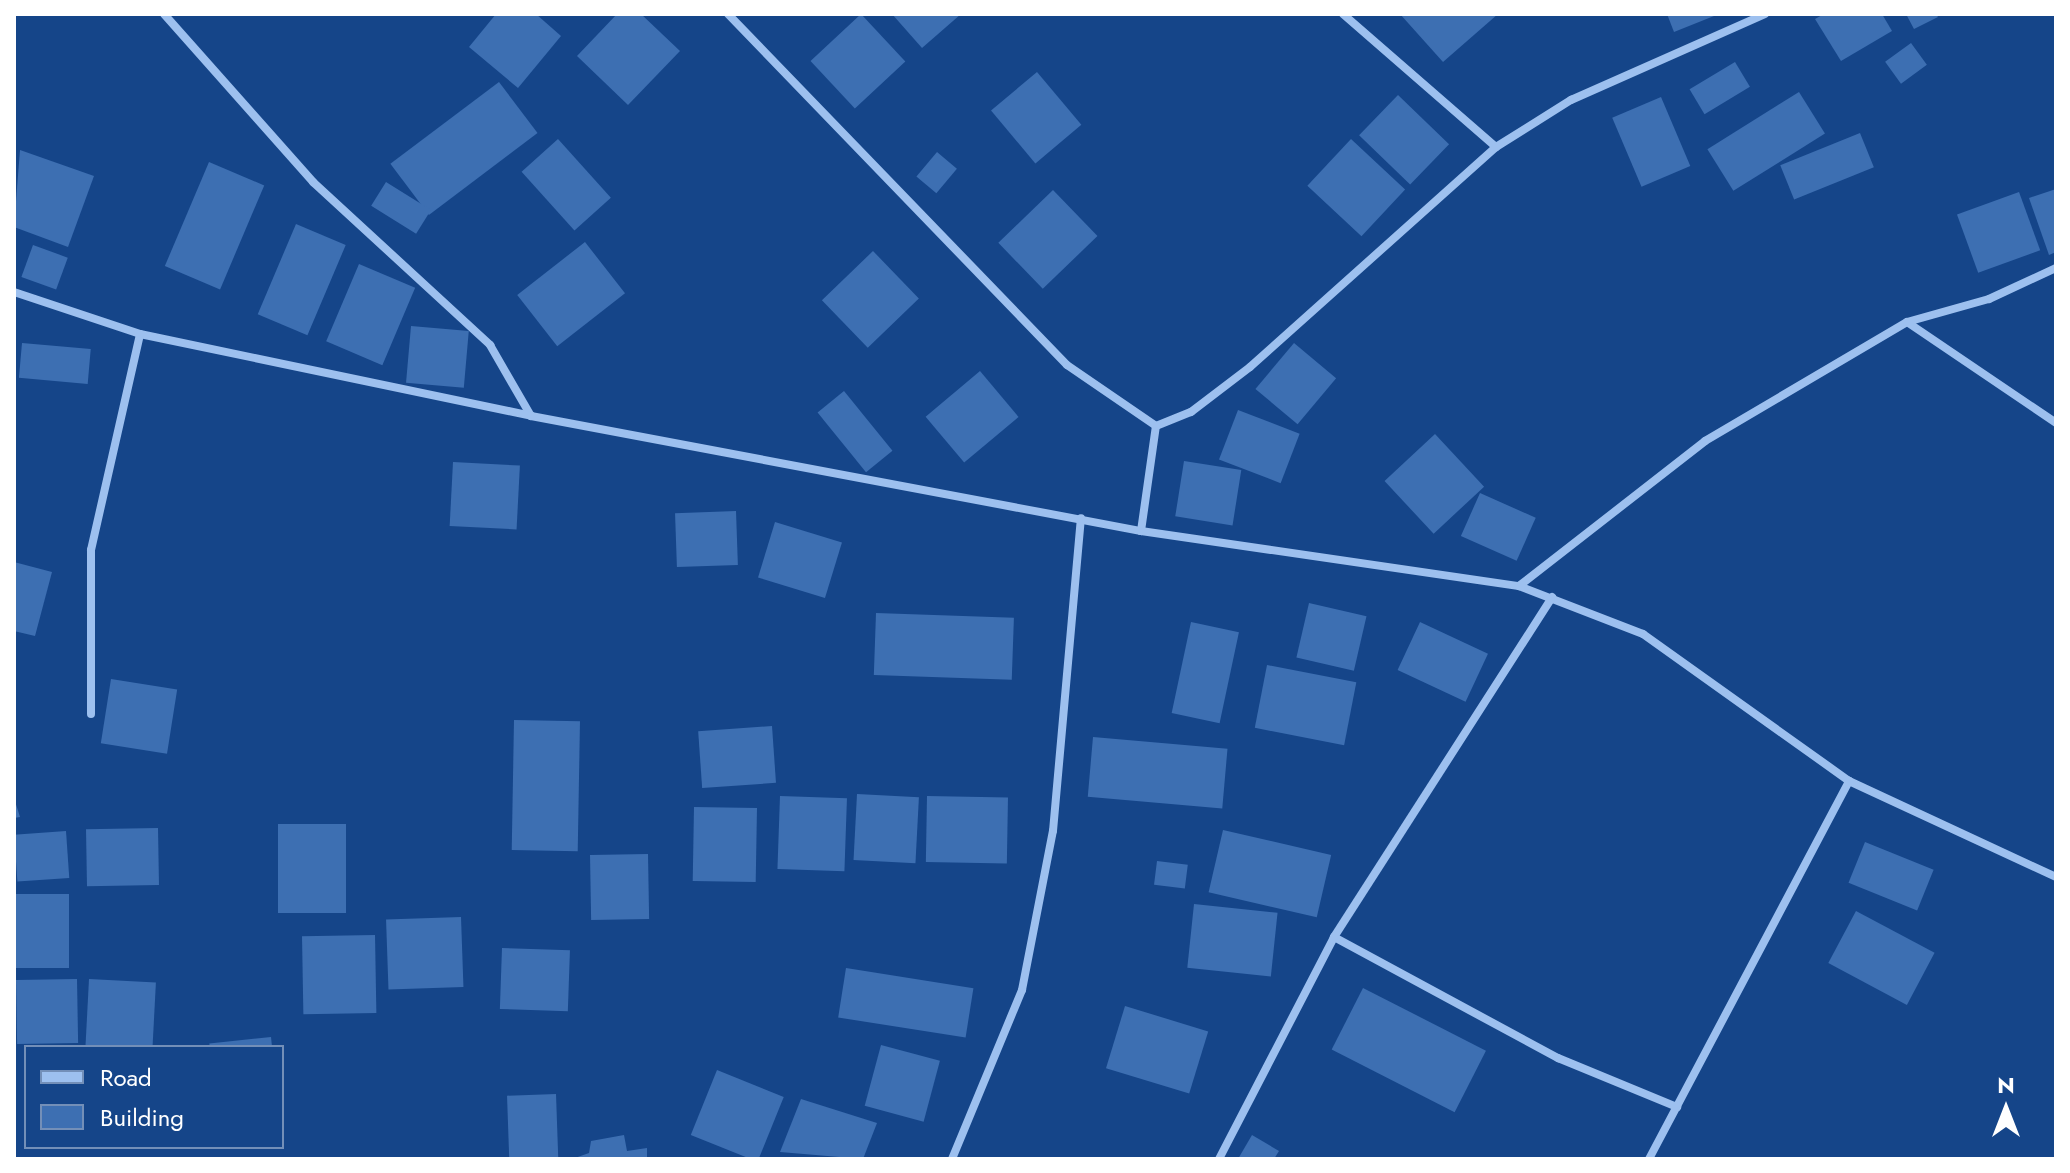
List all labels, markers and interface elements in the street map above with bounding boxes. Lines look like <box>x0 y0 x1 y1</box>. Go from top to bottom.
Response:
legend <box>24 1045 284 1149</box>
text: Road <box>100 1060 152 1095</box>
north arrow <box>1966 1069 2046 1149</box>
text: N <box>1997 1069 2015 1101</box>
text: Building <box>100 1100 184 1135</box>

